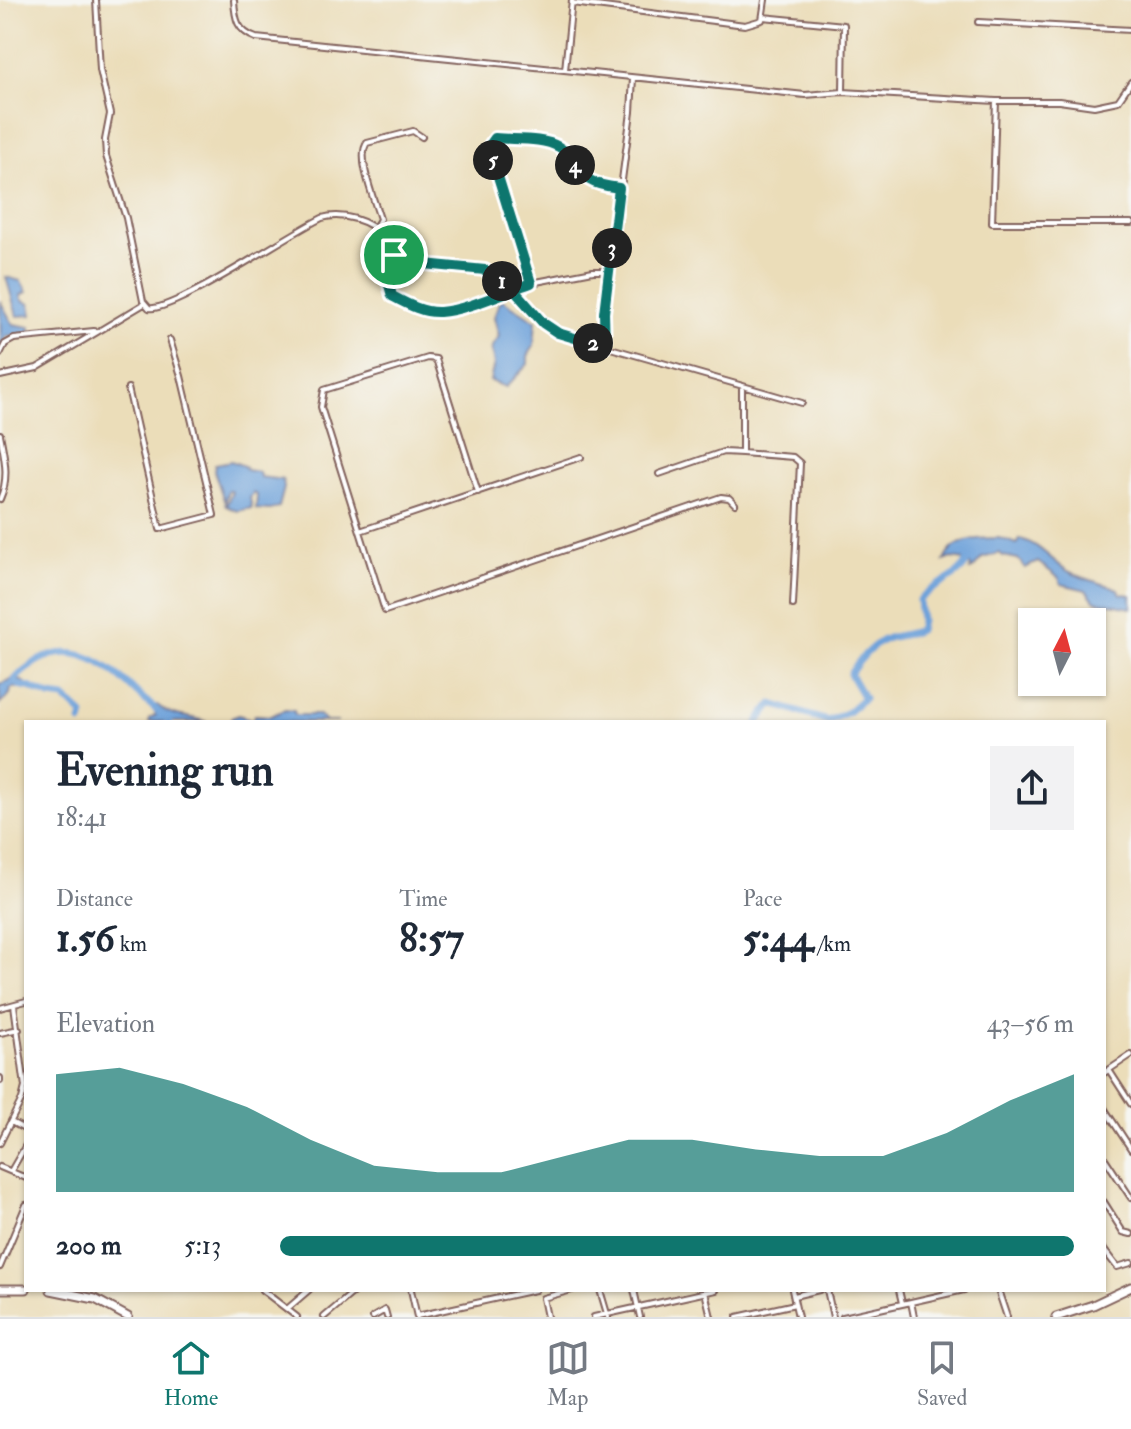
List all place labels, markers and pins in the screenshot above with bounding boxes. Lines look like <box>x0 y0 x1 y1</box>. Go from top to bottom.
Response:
pin: 5 <box>473 140 513 180</box>
pin: 4 <box>555 145 595 185</box>
pin <box>360 221 428 289</box>
pin: 3 <box>592 228 632 268</box>
pin: 1 <box>482 261 522 301</box>
pin: 2 <box>573 323 613 363</box>

